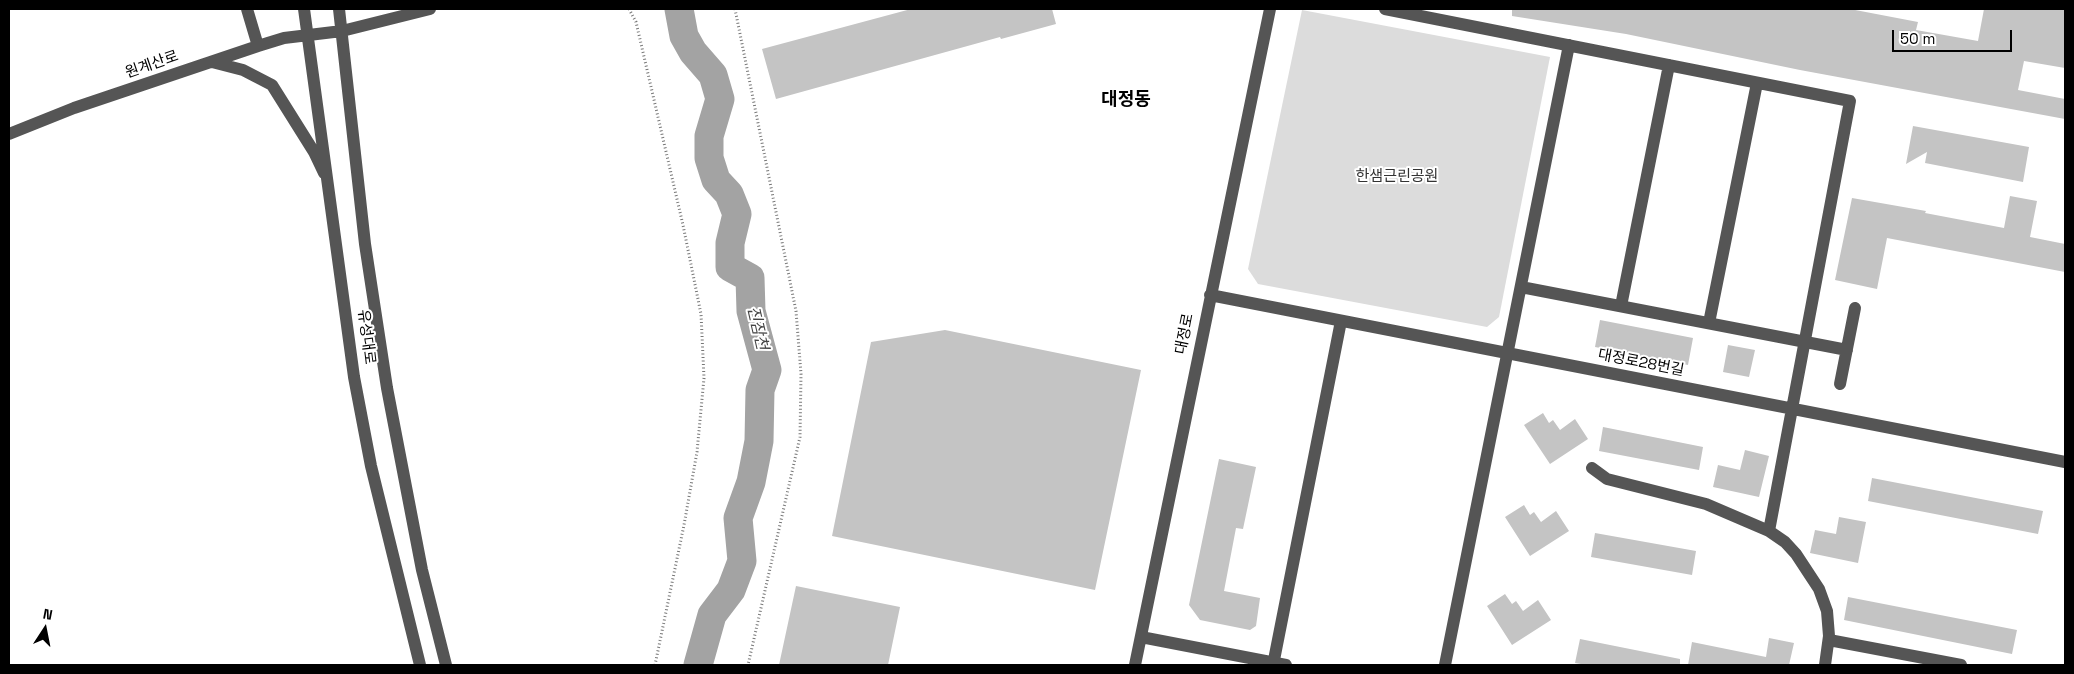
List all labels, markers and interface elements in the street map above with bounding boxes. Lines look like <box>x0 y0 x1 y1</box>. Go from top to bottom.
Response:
scale bar <box>1894 20 2014 52</box>
text: 50 m <box>1900 29 1935 48</box>
street label: 원계산로 <box>123 48 181 82</box>
district label: 대정동 <box>1101 89 1151 111</box>
park label: 한샘근린공원 <box>1356 168 1438 186</box>
water label: 진잠천 <box>743 304 771 352</box>
street label: 유성대로 <box>354 309 378 365</box>
street label: 대정로 <box>1172 312 1198 356</box>
street label: 대정로28번길 <box>1596 346 1686 380</box>
north arrow <box>20 604 70 654</box>
text: N <box>42 605 54 624</box>

